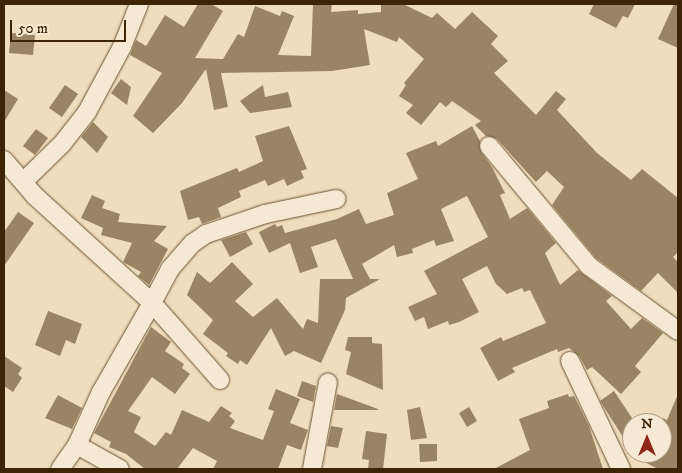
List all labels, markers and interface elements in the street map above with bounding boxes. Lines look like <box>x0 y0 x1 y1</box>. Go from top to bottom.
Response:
scale bar <box>12 10 129 42</box>
text: 50 m <box>18 19 48 38</box>
north arrow <box>622 413 672 463</box>
text: N <box>641 415 653 433</box>

